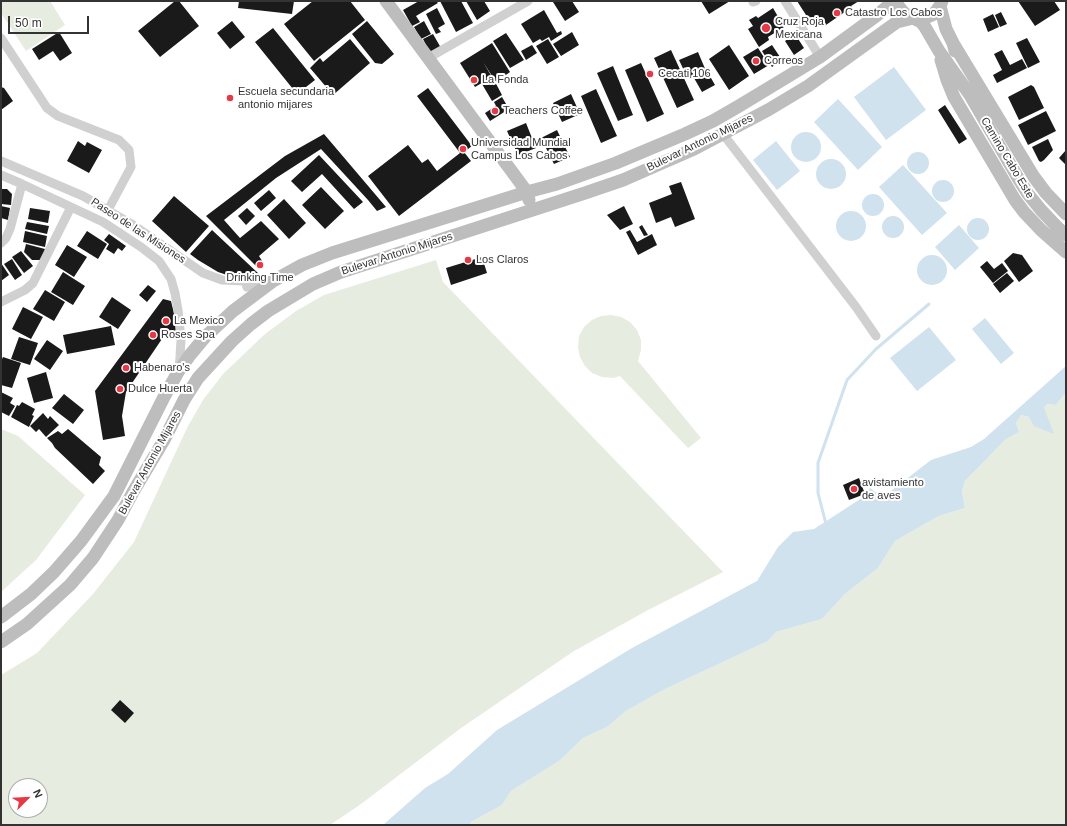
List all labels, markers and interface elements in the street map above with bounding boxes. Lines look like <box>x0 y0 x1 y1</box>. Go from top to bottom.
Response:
place label: Catastro Los Cabos <box>845 6 942 20</box>
scale bar <box>10 8 91 34</box>
marker: Catastro Los Cabos <box>832 8 842 18</box>
place label: Cruz Roja Mexicana <box>775 15 824 41</box>
text: 50 m <box>15 16 42 30</box>
marker: Cruz Roja Mexicana <box>760 22 772 34</box>
place label: Correos <box>764 54 803 68</box>
marker: Correos <box>751 56 761 66</box>
place label: Cecati 106 <box>658 67 711 81</box>
marker: Cecati 106 <box>645 69 655 79</box>
place label: La Fonda <box>482 73 528 87</box>
marker: La Fonda <box>469 75 479 85</box>
place label: Escuela secundaria antonio mijares <box>238 85 334 111</box>
marker: Escuela secundaria antonio mijares <box>225 93 235 103</box>
place label: Teachers Coffee <box>503 104 583 118</box>
marker: Teachers Coffee <box>490 106 500 116</box>
street label: Bulevar Antonio Mijares <box>645 112 755 174</box>
street label: Camino Cabo Este <box>978 115 1036 201</box>
place label: Universidad Mundial Campus Los Cabos <box>471 136 571 162</box>
marker: Universidad Mundial Campus Los Cabos <box>458 144 468 154</box>
street label: Paseo de las Misiones <box>88 195 188 267</box>
street label: Bulevar Antonio Mijares <box>340 230 454 278</box>
place label: Los Claros <box>476 253 529 267</box>
marker: Los Claros <box>463 255 473 265</box>
marker: Drinking Time <box>255 260 265 270</box>
place label: Drinking Time <box>226 271 294 285</box>
place label: La Mexico <box>174 314 224 328</box>
marker: La Mexico <box>161 316 171 326</box>
place label: Roses Spa <box>161 328 215 342</box>
marker: Roses Spa <box>148 330 158 340</box>
place label: Habenaro's <box>134 361 190 375</box>
marker: Habenaro's <box>121 363 131 373</box>
place label: Dulce Huerta <box>128 382 192 396</box>
marker: Dulce Huerta <box>115 384 125 394</box>
street label: Bulevar Antonio Mijares <box>116 409 184 517</box>
place label: avistamiento de aves <box>862 476 924 502</box>
marker: avistamiento de aves <box>849 484 859 494</box>
north arrow <box>8 778 48 818</box>
text: N <box>31 787 45 800</box>

